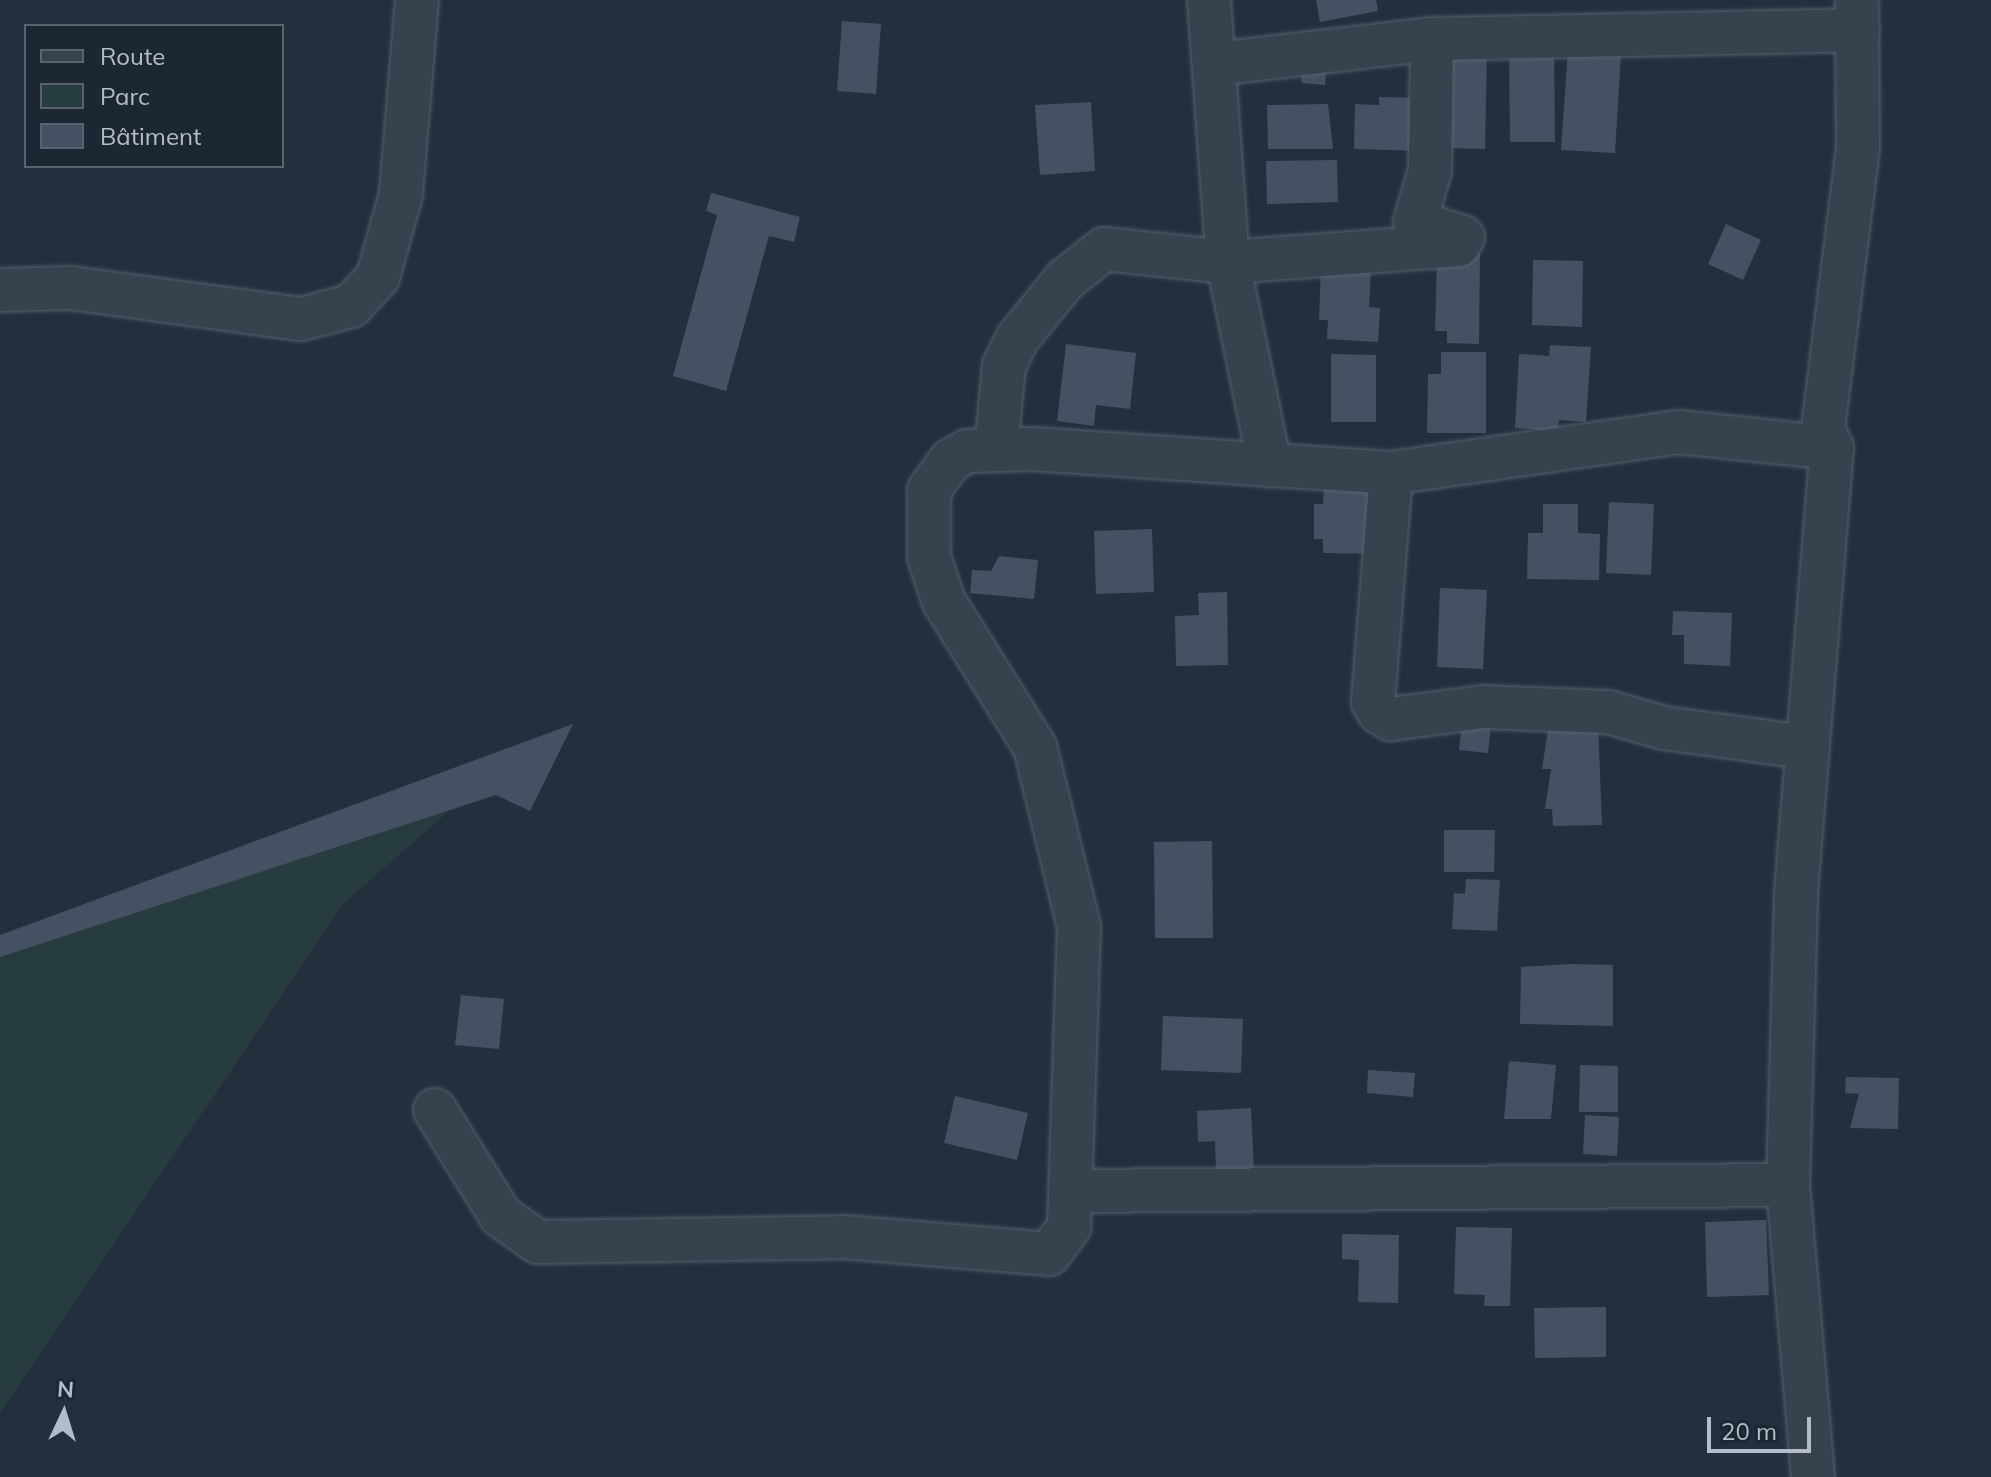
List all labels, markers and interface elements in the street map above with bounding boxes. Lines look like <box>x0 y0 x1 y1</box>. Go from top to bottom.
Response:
legend <box>24 24 284 168</box>
text: Route <box>100 41 165 71</box>
text: Parc <box>100 81 150 111</box>
text: Bâtiment <box>100 121 201 151</box>
north arrow <box>24 1373 104 1453</box>
text: N <box>56 1375 75 1404</box>
scale bar <box>1711 1401 1815 1451</box>
text: 20 m <box>1721 1416 1777 1446</box>

